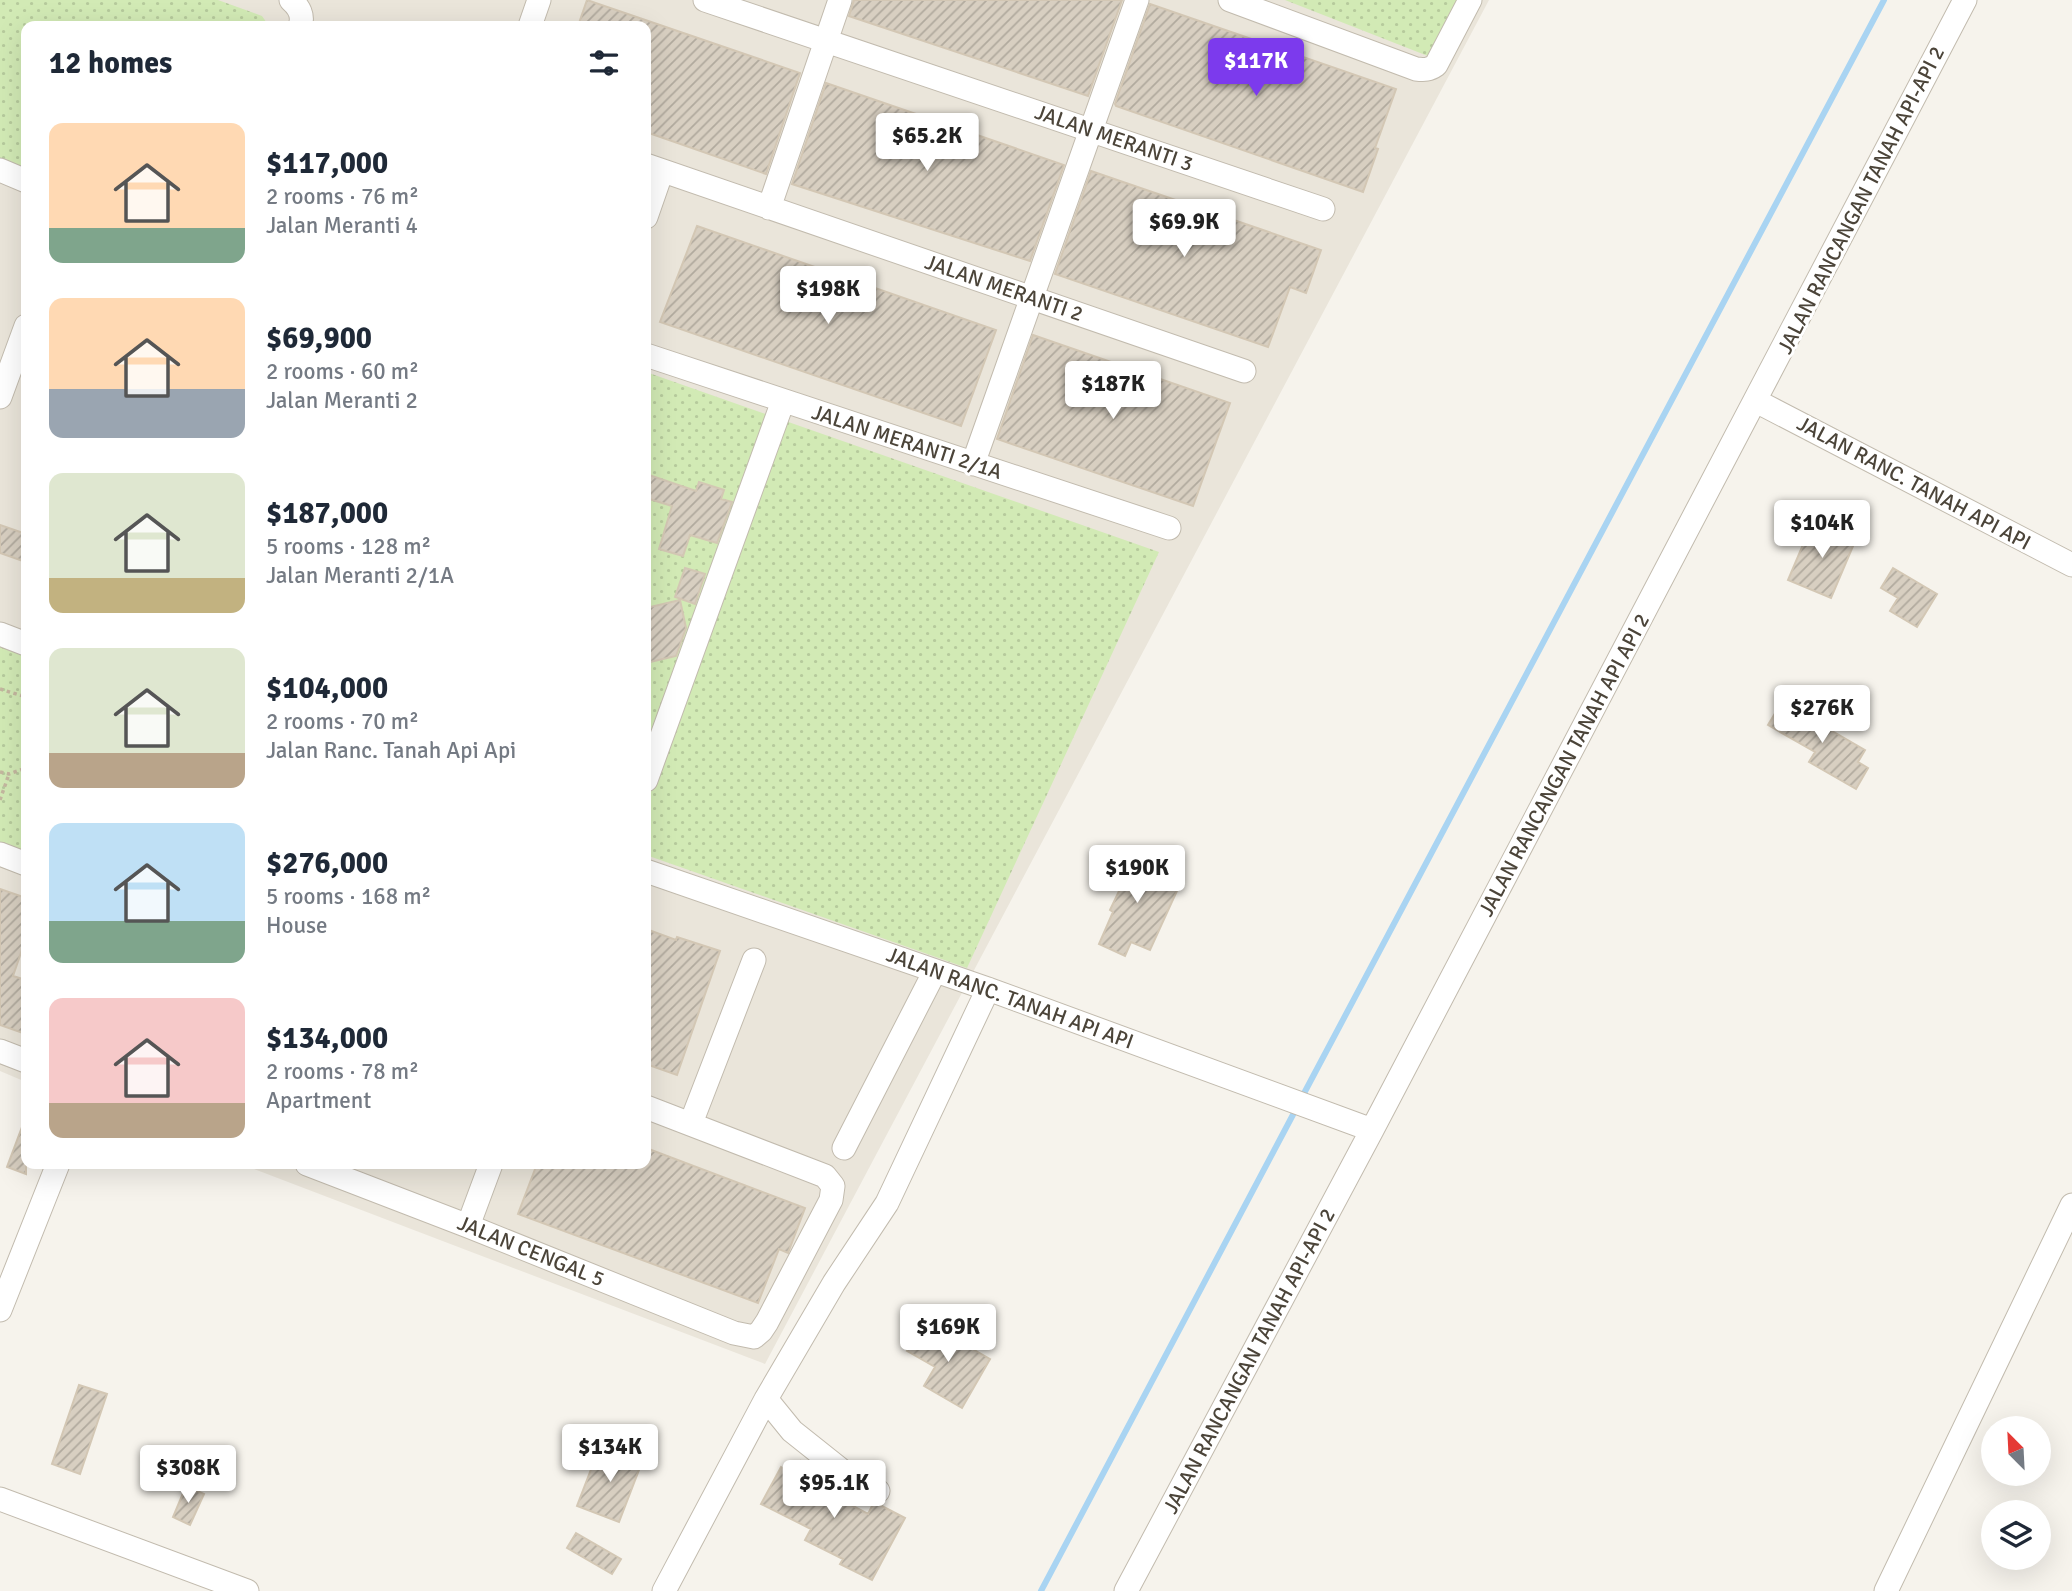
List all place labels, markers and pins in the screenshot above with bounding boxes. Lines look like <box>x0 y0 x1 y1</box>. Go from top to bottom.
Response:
pin: $117K <box>1207 38 1305 98</box>
pin: $65.2K <box>870 114 984 173</box>
pin: $69.9K <box>1127 200 1241 259</box>
pin: $198K <box>779 266 877 326</box>
pin: $187K <box>1064 362 1162 421</box>
pin: $104K <box>1773 500 1871 560</box>
pin: $276K <box>1773 686 1871 745</box>
pin: $190K <box>1088 846 1186 905</box>
pin: $169K <box>899 1304 997 1364</box>
pin: $134K <box>561 1424 659 1484</box>
pin: $308K <box>139 1446 237 1505</box>
pin: $95.1K <box>777 1460 891 1520</box>

